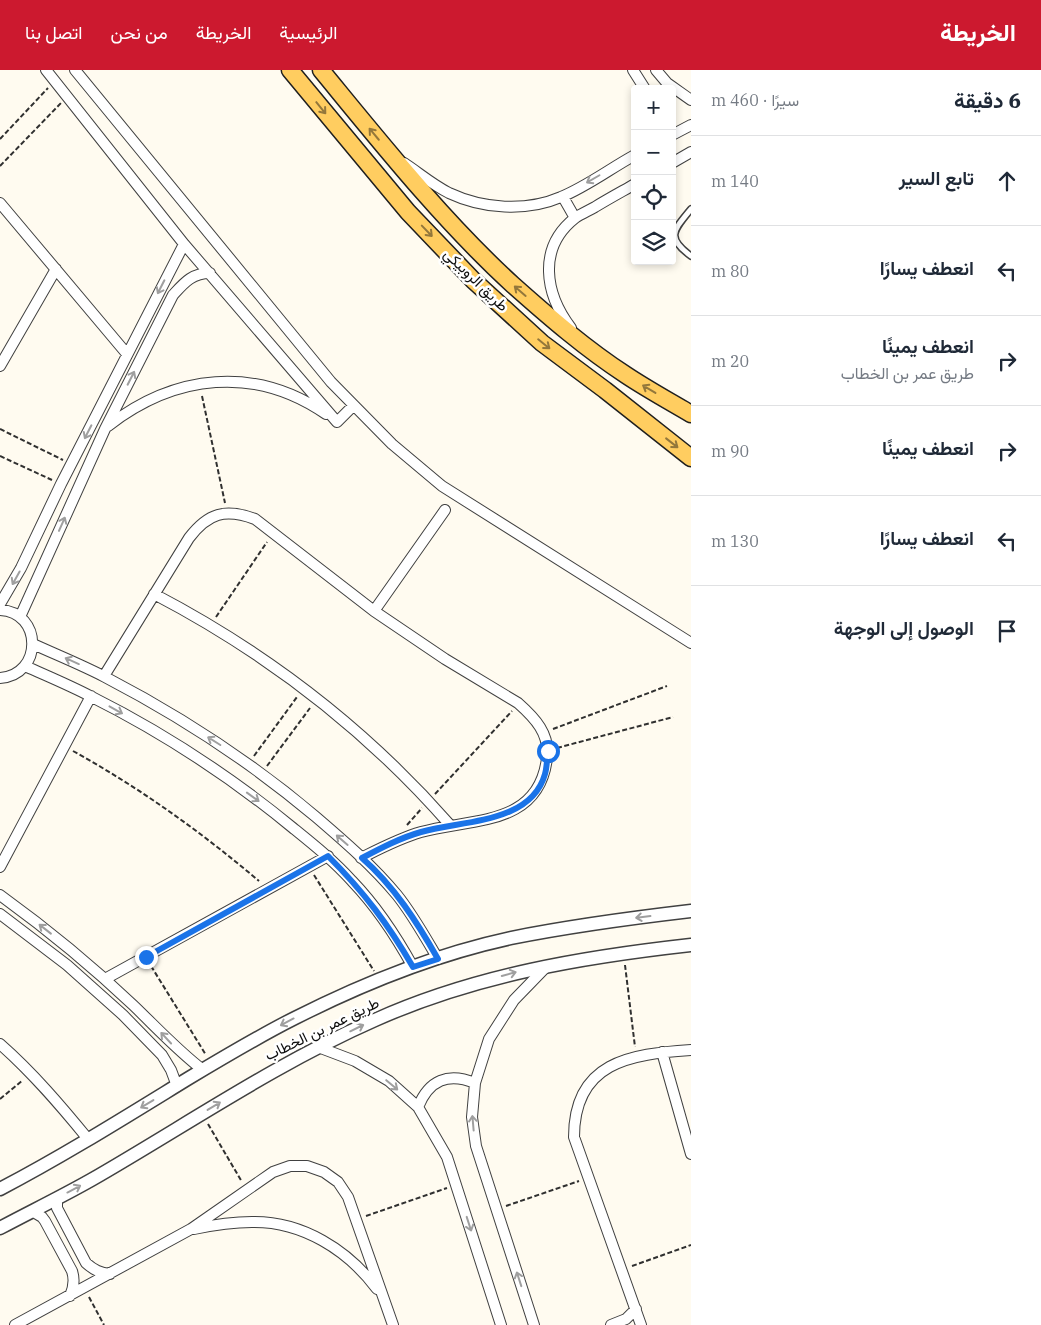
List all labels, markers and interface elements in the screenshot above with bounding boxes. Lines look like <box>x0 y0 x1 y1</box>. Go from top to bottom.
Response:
text: الخريطة <box>940 16 1016 48</box>
text: اتصل بنا <box>25 21 83 44</box>
text: من نحن <box>111 21 168 44</box>
text: الخريطة <box>196 21 251 44</box>
text: الرئيسية <box>279 21 338 44</box>
map controls <box>631 85 676 265</box>
button: + <box>631 85 676 130</box>
text: 6 دقيقة <box>954 86 1021 114</box>
text: سيرًا · 460 m <box>711 90 799 110</box>
one-way arrow <box>316 101 327 114</box>
one-way arrow <box>368 128 379 141</box>
button: − <box>631 130 676 175</box>
text: تابع السير <box>899 166 974 190</box>
icon: ahead <box>993 167 1021 195</box>
text: 140 m <box>711 171 759 191</box>
one-way arrow <box>586 175 600 185</box>
button: locate <box>631 175 676 220</box>
button: layers <box>631 220 676 265</box>
one-way arrow <box>421 225 433 237</box>
street label: طريق الروبيكي <box>437 244 513 318</box>
text: انعطف يسارًا <box>880 256 974 280</box>
icon: left <box>993 257 1021 285</box>
text: 80 m <box>711 261 749 281</box>
one-way arrow <box>156 280 166 295</box>
one-way arrow <box>514 285 527 296</box>
text: انعطف يمينًا <box>882 334 974 358</box>
one-way arrow <box>537 338 550 350</box>
icon: right <box>993 347 1021 375</box>
text: 20 m <box>711 351 749 371</box>
text: طريق عمر بن الخطاب <box>841 363 974 383</box>
one-way arrow <box>126 370 136 385</box>
one-way arrow <box>643 384 657 394</box>
one-way arrow <box>83 425 93 440</box>
text: انعطف يمينًا <box>882 436 974 460</box>
icon: right <box>993 437 1021 465</box>
one-way arrow <box>665 438 678 449</box>
text: 90 m <box>711 441 749 461</box>
one-way arrow <box>57 517 67 532</box>
text: انعطف يسارًا <box>880 526 974 550</box>
icon: left <box>993 527 1021 555</box>
text: 130 m <box>711 531 759 551</box>
one-way arrow <box>11 570 20 585</box>
text: الوصول إلى الوجهة <box>834 616 974 640</box>
icon: arrive <box>993 617 1021 645</box>
one-way arrow <box>65 656 80 666</box>
one-way arrow <box>108 706 122 716</box>
one-way arrow <box>207 735 221 745</box>
route start <box>537 740 560 763</box>
one-way arrow <box>246 792 260 802</box>
one-way arrow <box>336 834 349 845</box>
one-way arrow <box>635 912 651 922</box>
one-way arrow <box>39 924 52 935</box>
route end <box>135 946 158 969</box>
one-way arrow <box>501 969 517 979</box>
street label: طريق عمر بن الخطاب <box>261 993 383 1065</box>
one-way arrow <box>280 1017 295 1027</box>
one-way arrow <box>349 1023 364 1033</box>
one-way arrow <box>160 1032 172 1044</box>
one-way arrow <box>386 1079 399 1090</box>
one-way arrow <box>141 1099 155 1109</box>
one-way arrow <box>206 1100 220 1110</box>
one-way arrow <box>469 1116 478 1132</box>
one-way arrow <box>66 1184 81 1193</box>
one-way arrow <box>464 1216 474 1232</box>
one-way arrow <box>514 1271 523 1287</box>

